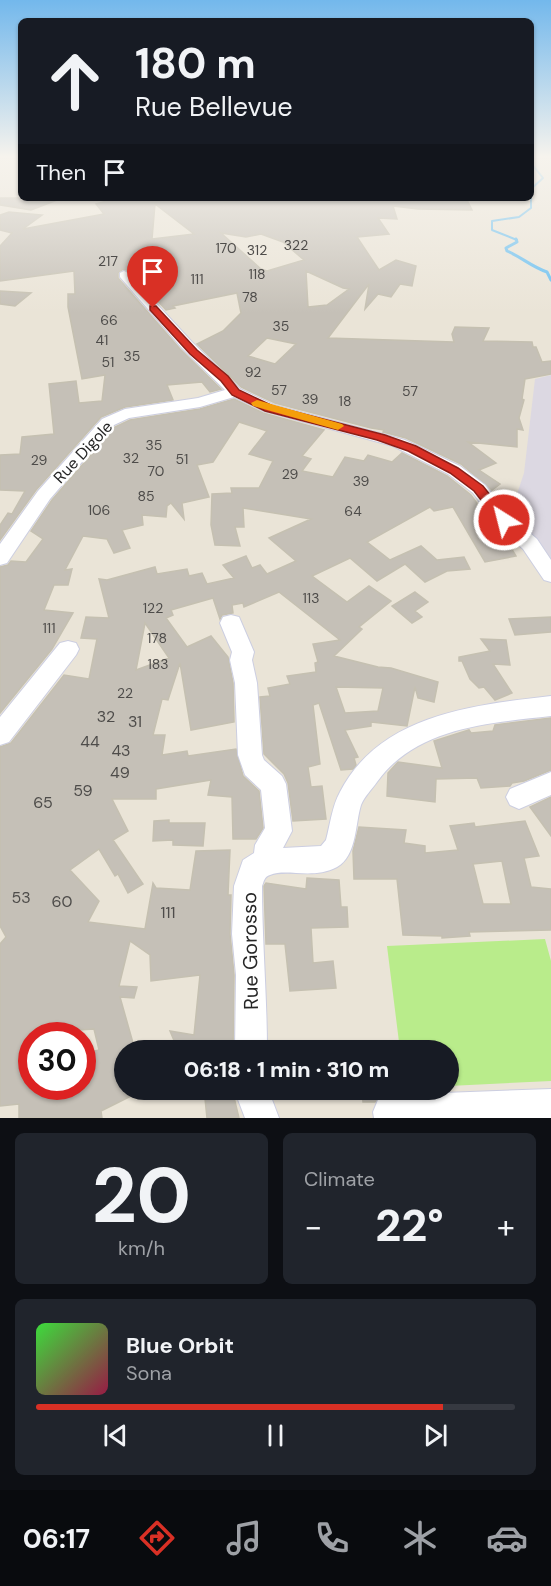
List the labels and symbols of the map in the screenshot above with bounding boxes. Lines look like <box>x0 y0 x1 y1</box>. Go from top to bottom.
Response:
house number: 322 <box>284 236 308 254</box>
house number: 170 <box>215 239 237 257</box>
house number: 312 <box>247 241 267 259</box>
pin <box>127 246 178 308</box>
house number: 217 <box>98 252 118 270</box>
house number: 118 <box>248 265 266 283</box>
house number: 111 <box>190 270 204 288</box>
house number: 78 <box>242 288 258 306</box>
house number: 66 <box>100 311 118 329</box>
house number: 35 <box>273 317 289 335</box>
house number: 41 <box>96 331 108 349</box>
house number: 35 <box>124 347 140 365</box>
house number: 51 <box>102 353 114 371</box>
house number: 92 <box>245 363 261 381</box>
house number: 57 <box>271 381 287 399</box>
house number: 57 <box>402 382 418 400</box>
house number: 39 <box>302 390 319 408</box>
house number: 18 <box>339 392 351 410</box>
street label: Rue Digole <box>49 416 117 488</box>
house number: 35 <box>146 436 162 454</box>
house number: 32 <box>123 449 139 467</box>
house number: 51 <box>176 450 188 468</box>
house number: 29 <box>31 451 48 469</box>
house number: 70 <box>148 462 164 480</box>
house number: 29 <box>282 465 299 483</box>
house number: 39 <box>353 472 370 490</box>
house number: 85 <box>137 487 155 505</box>
position arrow <box>472 488 536 552</box>
house number: 106 <box>88 501 110 519</box>
house number: 64 <box>344 502 362 520</box>
house number: 113 <box>302 589 320 607</box>
house number: 122 <box>143 599 163 617</box>
house number: 111 <box>42 619 56 637</box>
house number: 178 <box>147 629 167 647</box>
house number: 183 <box>147 655 169 673</box>
house number: 22 <box>117 684 133 702</box>
house number: 32 <box>97 706 115 727</box>
house number: 31 <box>128 711 142 732</box>
house number: 44 <box>80 731 100 752</box>
house number: 43 <box>111 740 131 761</box>
house number: 49 <box>110 762 130 783</box>
house number: 59 <box>73 780 93 801</box>
house number: 65 <box>33 792 53 813</box>
house number: 53 <box>11 887 31 908</box>
house number: 60 <box>52 891 73 912</box>
street label: Rue Gorosso <box>236 892 264 1010</box>
house number: 111 <box>161 902 175 923</box>
speed limit sign: 30 <box>18 1022 96 1100</box>

